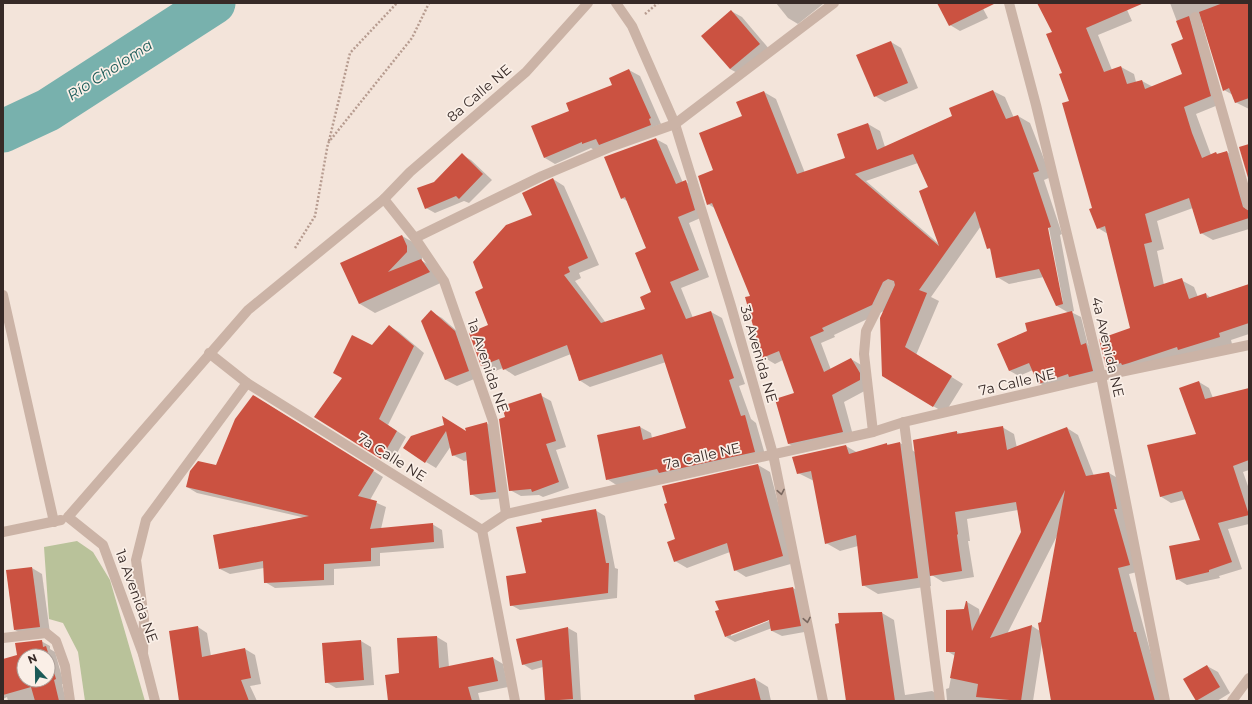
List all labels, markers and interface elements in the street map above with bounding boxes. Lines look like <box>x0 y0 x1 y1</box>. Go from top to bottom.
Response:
water label: Río Choloma <box>63 35 156 104</box>
street label: 8a Calle NE <box>443 60 515 126</box>
street label: 4a Avenida NE <box>1088 295 1128 399</box>
street label: 3a Avenida NE <box>736 303 782 405</box>
street label: 1a Avenida NE <box>464 317 512 415</box>
street label: 7a Calle NE <box>977 364 1057 400</box>
street label: 7a Calle NE <box>354 429 430 485</box>
street label: 7a Calle NE <box>662 438 742 474</box>
one-way arrow <box>776 489 785 495</box>
street label: 1a Avenida NE <box>112 547 162 645</box>
one-way arrow <box>802 617 810 623</box>
north arrow <box>16 648 56 688</box>
text: N <box>26 651 39 667</box>

